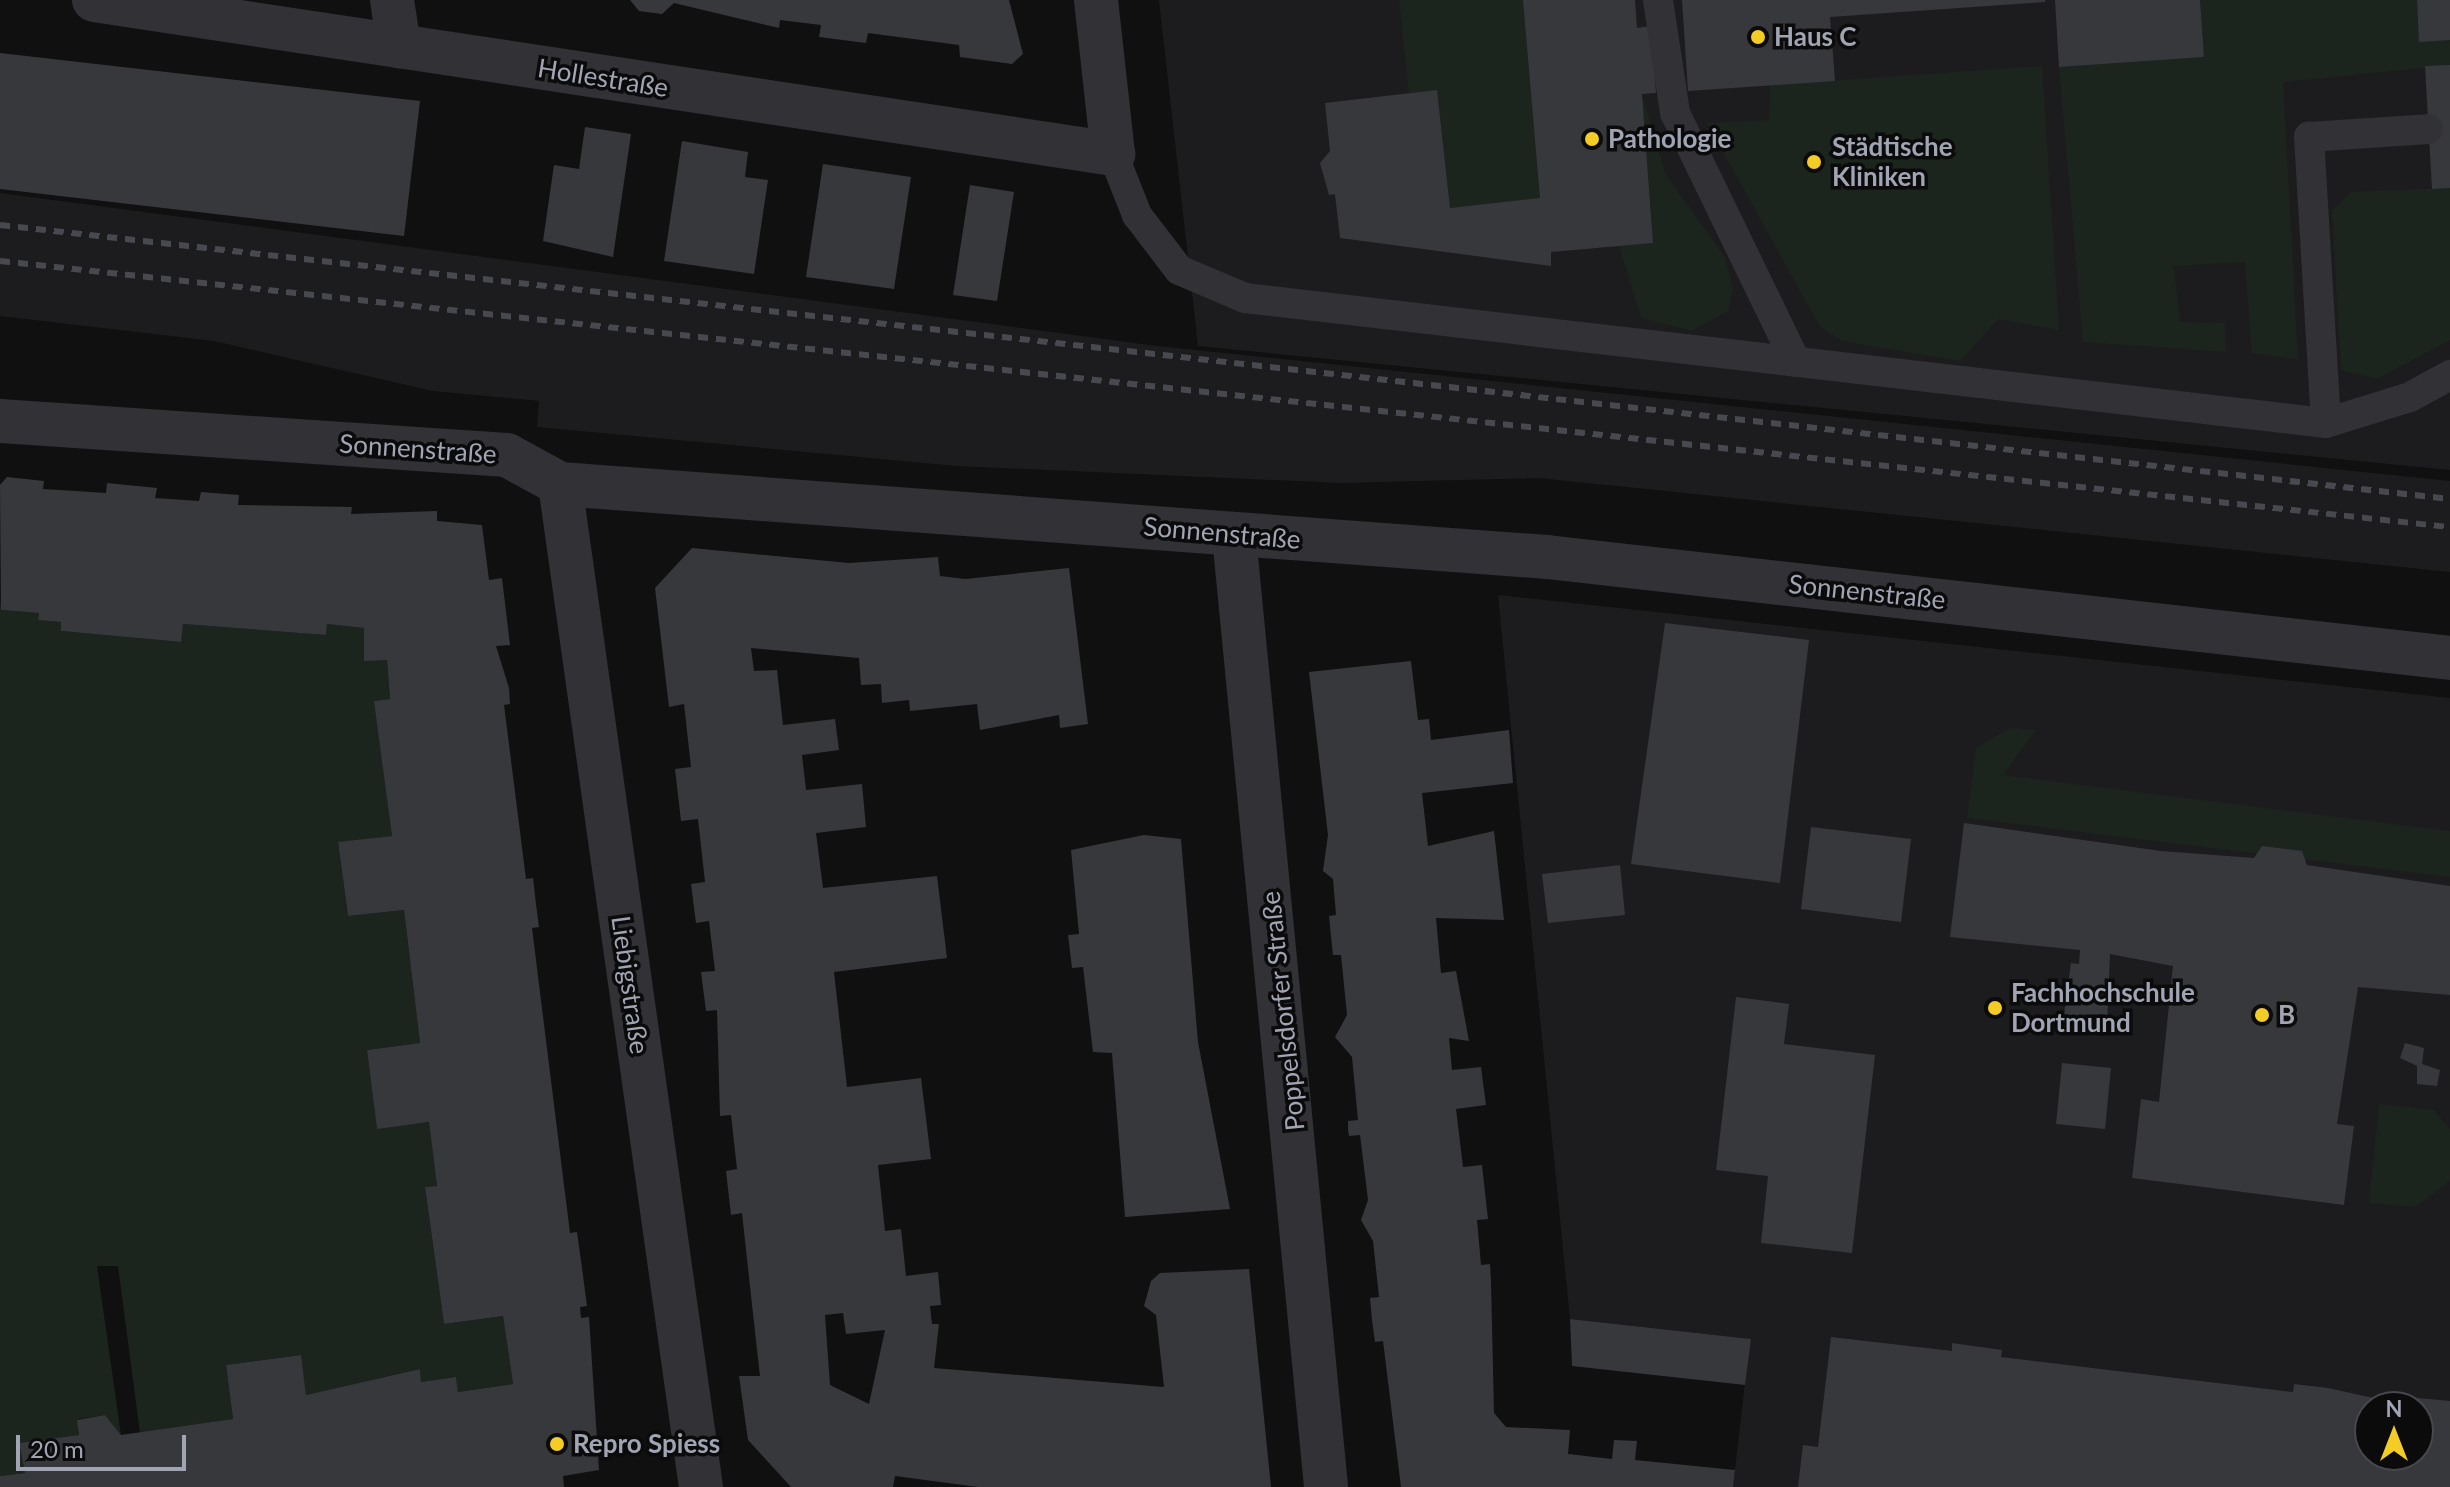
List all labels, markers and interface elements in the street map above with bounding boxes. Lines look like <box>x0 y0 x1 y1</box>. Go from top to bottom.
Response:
place label: Haus C <box>1774 21 1856 53</box>
marker: Haus C <box>1749 28 1767 46</box>
street label: Hollestraße <box>535 52 671 104</box>
place label: Pathologie <box>1608 123 1731 155</box>
marker: Pathologie <box>1583 130 1601 148</box>
place label: Städtische Kliniken <box>1832 131 1953 192</box>
marker: Städtische Kliniken <box>1803 151 1825 173</box>
street label: Sonnenstraße <box>338 428 498 470</box>
street label: Sonnenstraße <box>1142 511 1302 555</box>
street label: Sonnenstraße <box>1787 568 1947 616</box>
street label: Poppelsdorfer Straße <box>1255 890 1311 1132</box>
street label: Liebigstraße <box>605 914 655 1056</box>
place label: Fachhochschule Dortmund <box>2011 977 2195 1038</box>
marker: Fachhochschule Dortmund <box>1986 999 2004 1017</box>
place label: B <box>2278 999 2295 1031</box>
marker: B <box>2253 1006 2271 1024</box>
north arrow <box>2354 1391 2434 1471</box>
text: N <box>2386 1395 2402 1422</box>
scale bar <box>20 1419 190 1469</box>
place label: Repro Spiess <box>573 1428 720 1460</box>
text: 20 m <box>30 1434 84 1463</box>
marker: Repro Spiess <box>548 1435 566 1453</box>

